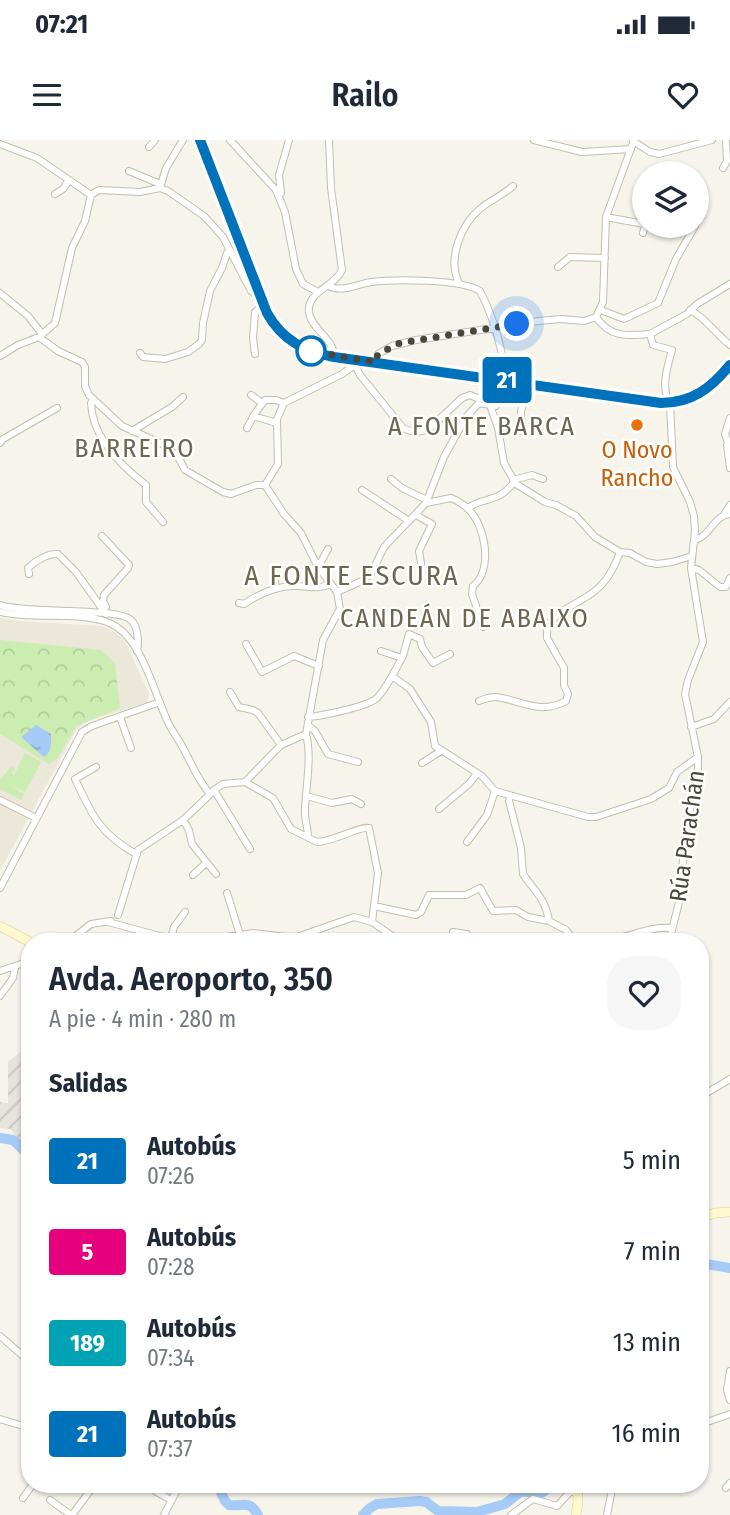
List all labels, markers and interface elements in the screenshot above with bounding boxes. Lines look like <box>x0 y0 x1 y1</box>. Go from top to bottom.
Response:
text: 07:21 <box>35 9 88 40</box>
icon: menu <box>28 76 66 114</box>
text: Railo <box>331 76 399 114</box>
icon: heart <box>664 76 702 114</box>
map controls <box>632 161 709 238</box>
button: layers <box>632 161 709 238</box>
your location <box>499 306 534 341</box>
unlabelled marker <box>296 336 326 366</box>
line badge: 21 <box>476 357 538 403</box>
text: 21 <box>497 366 517 394</box>
district label: A FONTE BARCA <box>388 411 576 442</box>
marker: O Novo Rancho <box>629 417 645 433</box>
district label: BARREIRO <box>74 433 196 464</box>
place label: O Novo Rancho <box>601 436 673 492</box>
district label: A FONTE ESCURA <box>244 559 460 592</box>
district label: CANDEÁN DE ABAIXO <box>340 603 590 634</box>
street label: Rúa Parachán <box>664 768 710 904</box>
button: heart <box>607 956 681 1030</box>
text: Avda. Aeroporto, 350 <box>49 959 333 999</box>
text: A pie · 4 min · 280 m <box>49 1005 236 1033</box>
text: Salidas <box>49 1068 127 1099</box>
text: Autobús <box>147 1131 236 1162</box>
text: 5 min <box>623 1145 681 1176</box>
text: 21 <box>77 1147 98 1175</box>
text: 07:26 <box>147 1162 194 1190</box>
text: Autobús <box>147 1222 236 1253</box>
text: 7 min <box>624 1236 681 1267</box>
text: 5 <box>82 1238 93 1266</box>
text: 07:28 <box>147 1253 194 1281</box>
text: Autobús <box>147 1313 236 1344</box>
text: 13 min <box>613 1327 681 1358</box>
text: 189 <box>70 1329 105 1357</box>
text: 07:34 <box>147 1344 194 1372</box>
text: Autobús <box>147 1404 236 1435</box>
text: 16 min <box>612 1418 681 1449</box>
text: 21 <box>77 1420 98 1448</box>
text: 07:37 <box>147 1435 193 1463</box>

